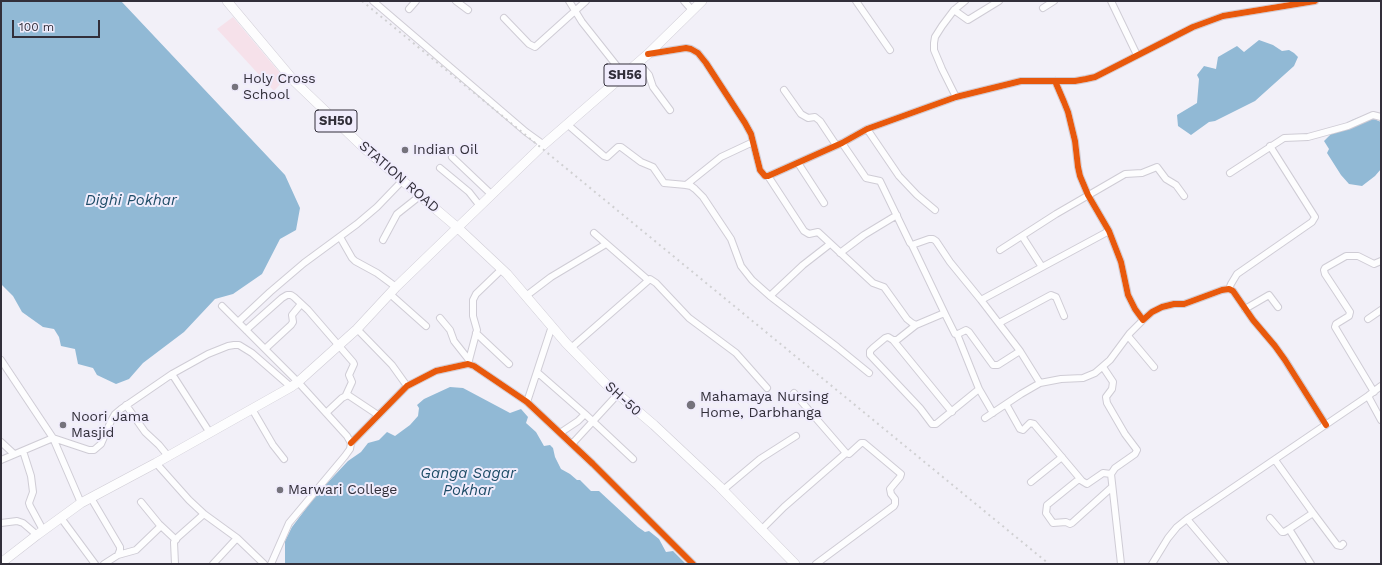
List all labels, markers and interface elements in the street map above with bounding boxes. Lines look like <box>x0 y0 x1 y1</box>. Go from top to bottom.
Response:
scale bar <box>14 12 102 38</box>
text: 100 m <box>19 20 54 34</box>
road number: SH56 <box>604 64 646 86</box>
place label: Holy Cross School <box>243 71 316 104</box>
marker: Holy Cross School <box>230 82 240 92</box>
road number: SH50 <box>315 110 357 132</box>
street label: STATION ROAD <box>356 138 442 216</box>
place label: Indian Oil <box>413 142 478 158</box>
marker: Indian Oil <box>400 145 410 155</box>
water label: Dighi Pokhar <box>85 192 177 210</box>
street label: SH-50 <box>601 378 645 420</box>
place label: Mahamaya Nursing Home, Darbhanga <box>700 389 828 422</box>
marker: Mahamaya Nursing Home, Darbhanga <box>685 399 697 411</box>
place label: Noori Jama Masjid <box>71 409 149 442</box>
marker: Noori Jama Masjid <box>58 420 68 430</box>
water label: Ganga Sagar Pokhar <box>420 465 516 500</box>
place label: Marwari College <box>288 482 397 498</box>
marker: Marwari College <box>275 485 285 495</box>

